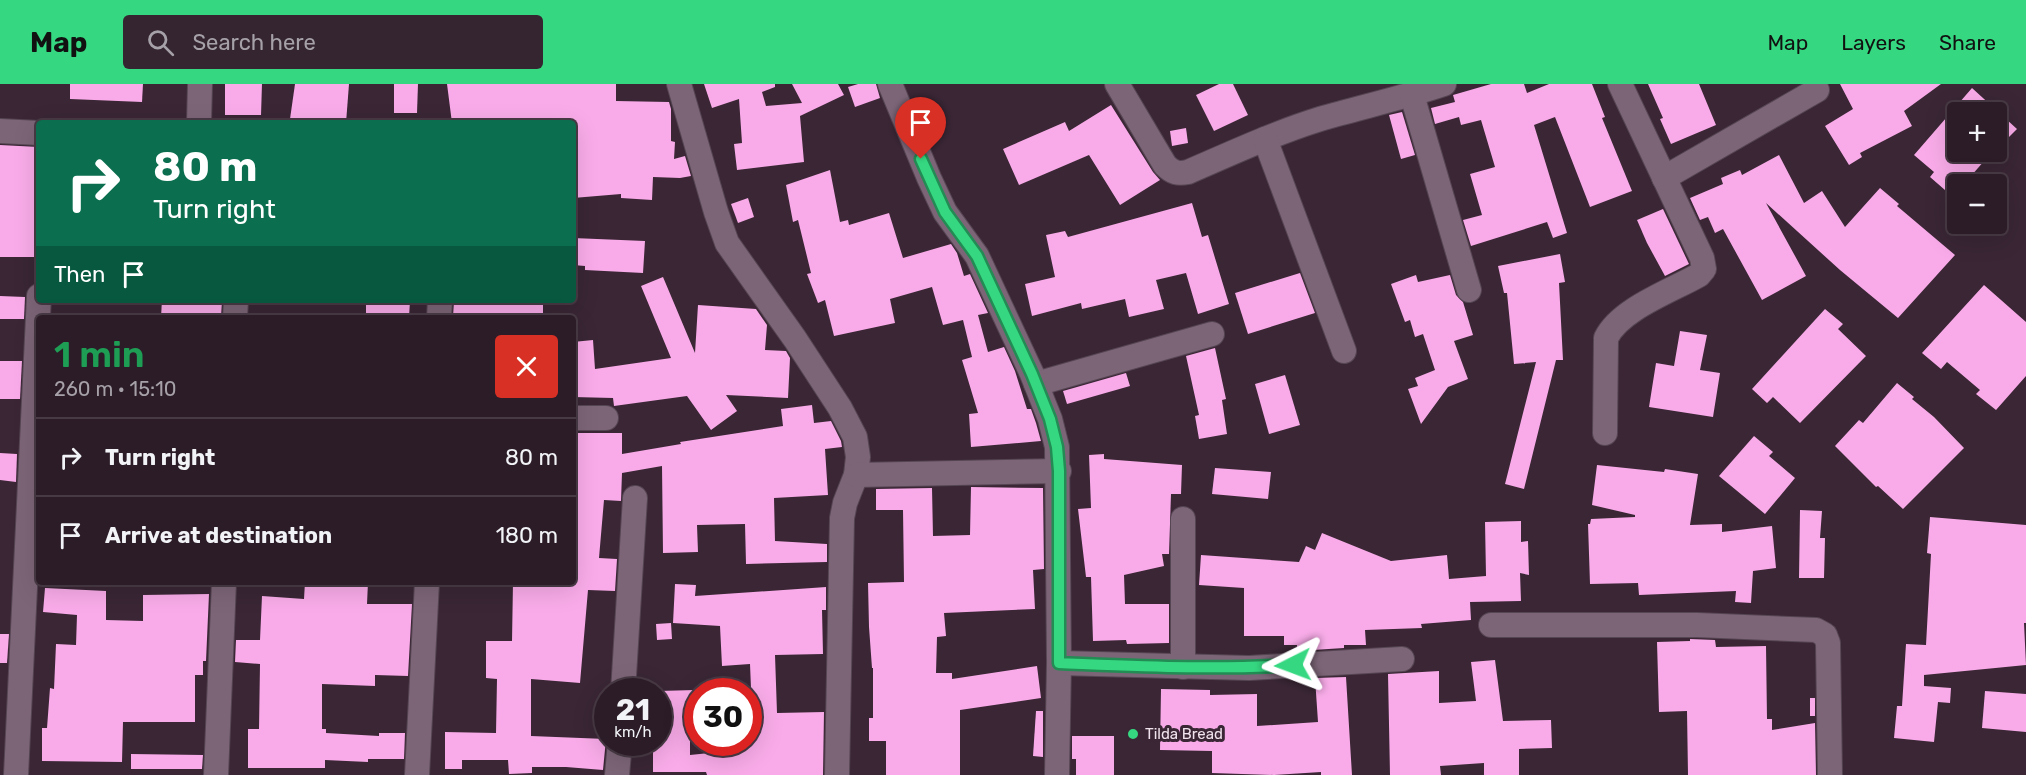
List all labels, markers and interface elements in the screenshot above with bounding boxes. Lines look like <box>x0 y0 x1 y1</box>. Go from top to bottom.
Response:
search box <box>123 15 543 69</box>
text: Map <box>30 26 87 59</box>
icon: search <box>144 26 177 59</box>
text: Search here <box>192 29 316 56</box>
text: Map <box>1767 30 1808 55</box>
text: Layers <box>1841 30 1906 55</box>
text: Share <box>1939 30 1996 55</box>
pin <box>895 97 946 159</box>
map controls <box>1947 102 2007 234</box>
button: + <box>1947 102 2007 162</box>
icon: arrive <box>904 106 937 139</box>
text: 80 m <box>153 142 257 192</box>
icon: right <box>54 144 132 222</box>
button: − <box>1947 174 2007 234</box>
text: Turn right <box>153 193 276 225</box>
icon: arrive <box>117 258 150 291</box>
text: Then <box>54 261 105 288</box>
text: 1 min <box>54 333 145 376</box>
button: close <box>495 335 558 398</box>
text: 260 m · 15:10 <box>54 377 176 401</box>
icon: right <box>54 441 87 474</box>
text: Turn right <box>105 444 215 471</box>
text: 80 m <box>505 444 558 471</box>
icon: arrive <box>54 519 87 552</box>
text: Arrive at destination <box>105 522 332 549</box>
text: 180 m <box>496 522 558 549</box>
position arrow <box>1261 633 1325 697</box>
speed limit sign: 30 <box>684 678 762 756</box>
text: 21 <box>616 692 650 728</box>
text: km/h <box>614 723 652 741</box>
place label: Tilda Bread <box>1145 725 1223 743</box>
marker: Tilda Bread <box>1126 727 1140 741</box>

